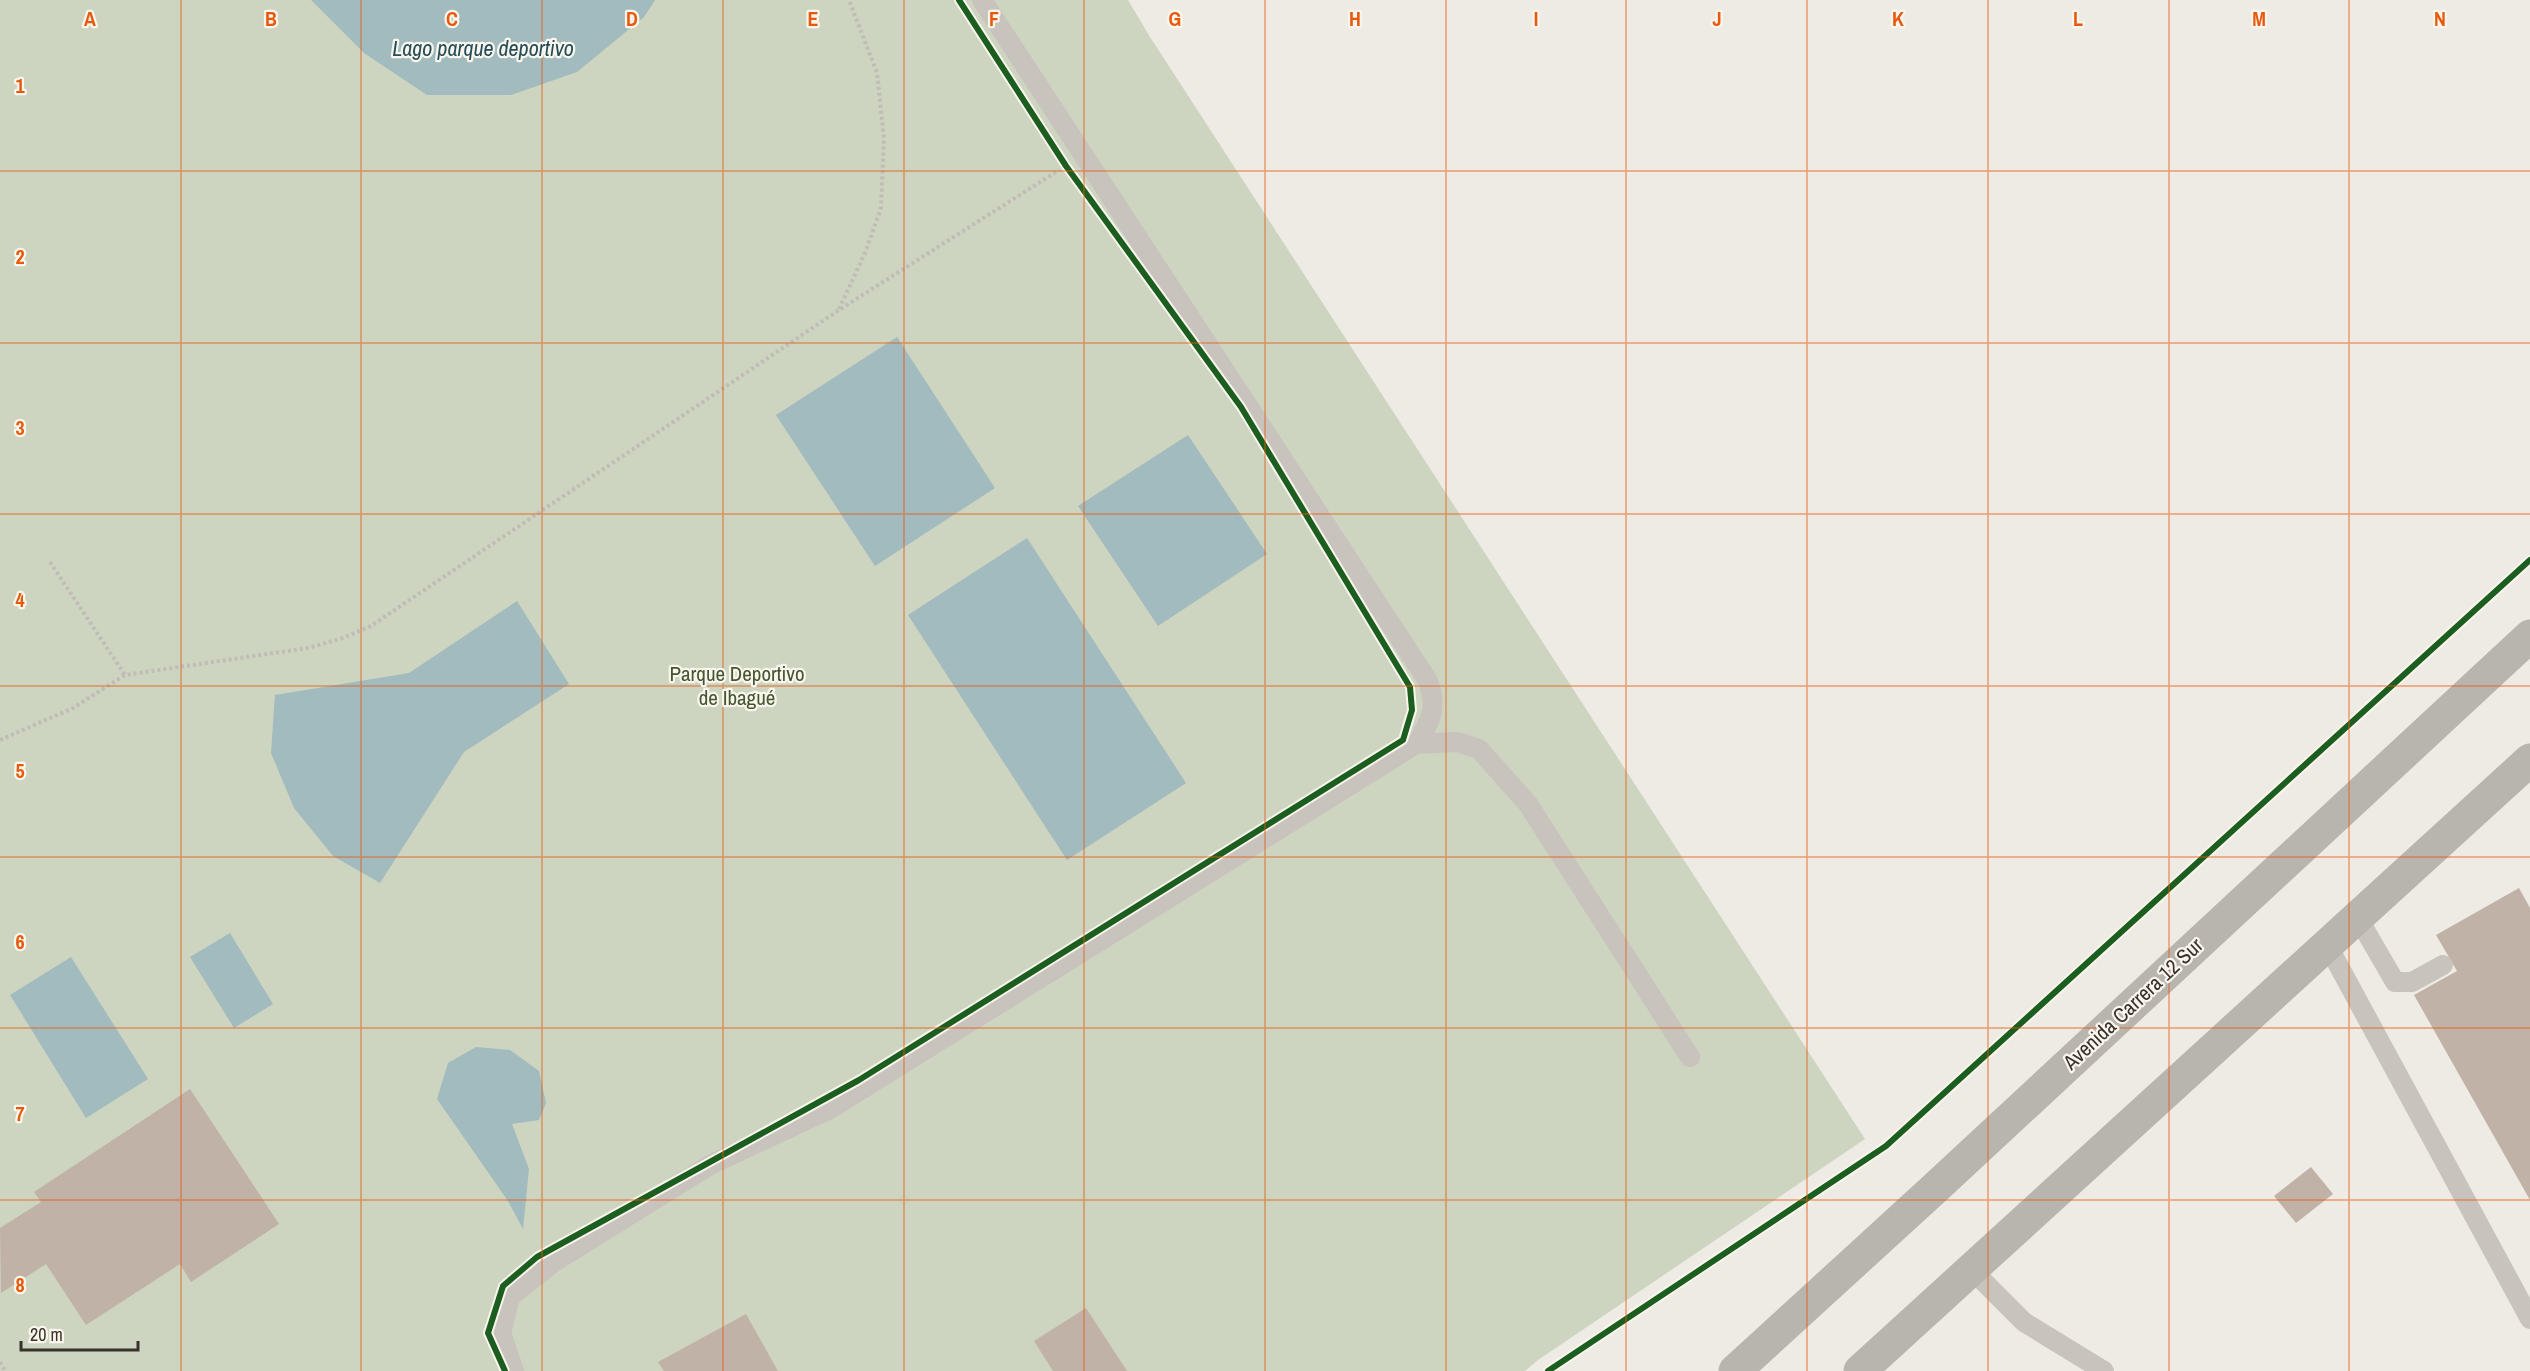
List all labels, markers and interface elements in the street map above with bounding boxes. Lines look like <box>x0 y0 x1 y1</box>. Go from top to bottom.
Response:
text: A <box>84 5 96 32</box>
text: B <box>265 5 277 32</box>
text: C <box>446 5 458 32</box>
text: D <box>626 5 638 32</box>
text: E <box>808 5 819 32</box>
text: F <box>989 5 999 32</box>
text: G <box>1169 5 1181 32</box>
text: H <box>1349 5 1361 32</box>
text: I <box>1534 5 1538 32</box>
text: J <box>1712 5 1722 32</box>
text: K <box>1892 5 1904 32</box>
text: L <box>2073 5 2083 32</box>
text: M <box>2252 5 2266 32</box>
text: N <box>2434 5 2446 32</box>
water label: Lago parque deportivo <box>392 33 574 63</box>
text: 1 <box>15 72 25 99</box>
text: 2 <box>15 243 25 270</box>
text: 3 <box>15 414 25 441</box>
text: 4 <box>15 586 25 613</box>
park label: Parque Deportivo de Ibagué <box>670 659 804 712</box>
text: 5 <box>15 757 25 784</box>
text: 6 <box>15 928 25 955</box>
street label: Avenida Carrera 12 Sur <box>2056 931 2209 1077</box>
text: 7 <box>15 1100 25 1127</box>
text: 8 <box>15 1271 25 1298</box>
scale bar <box>21 1314 138 1352</box>
text: 20 m <box>30 1322 63 1347</box>

